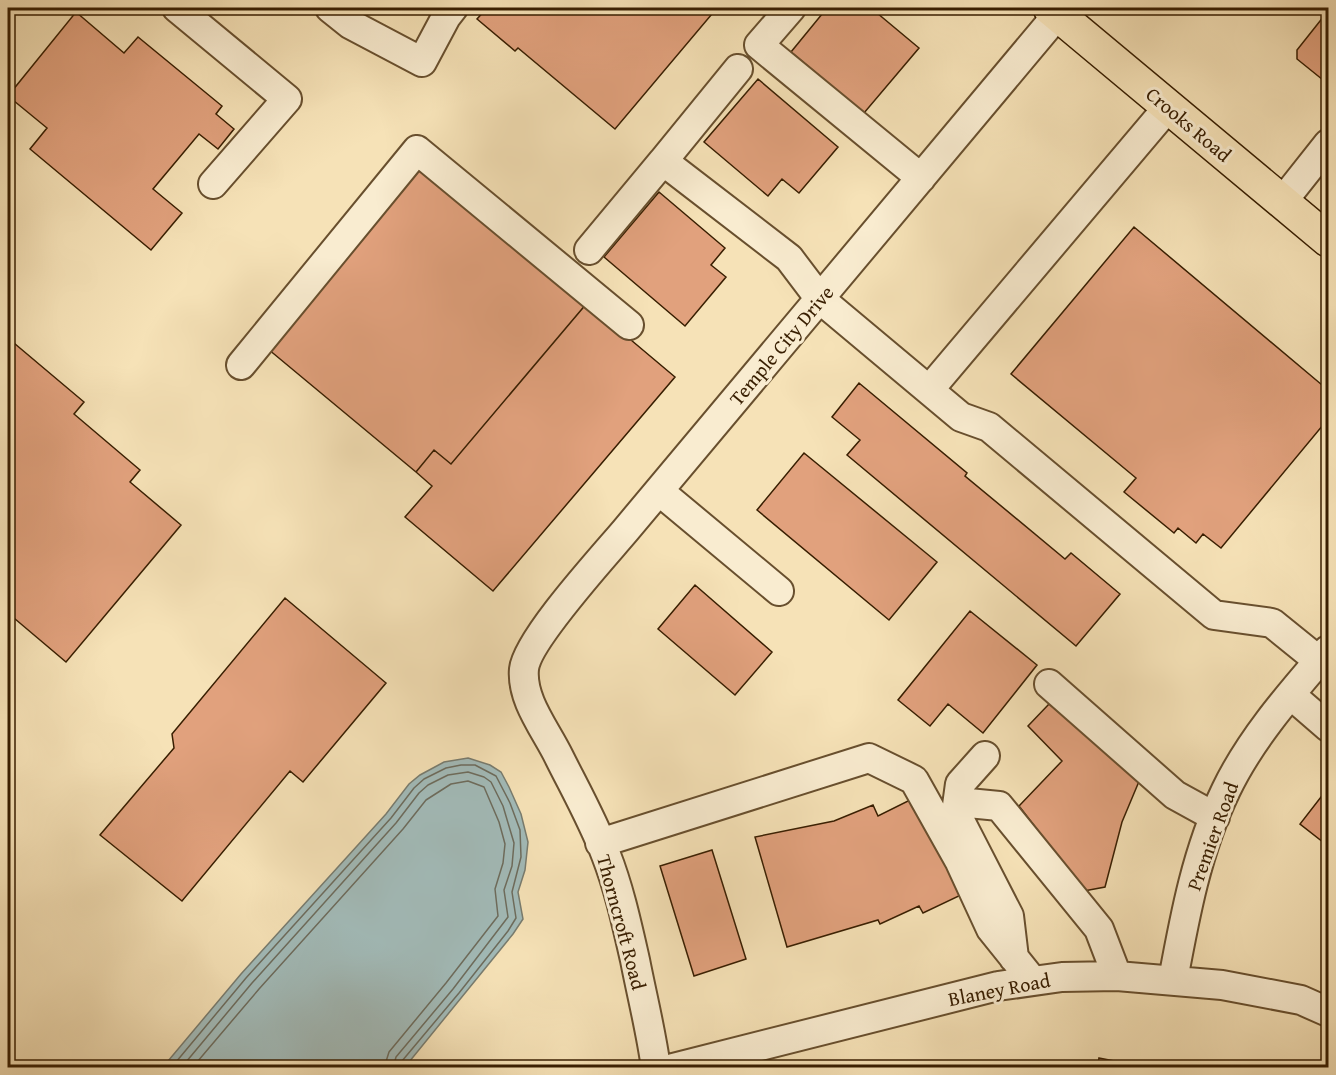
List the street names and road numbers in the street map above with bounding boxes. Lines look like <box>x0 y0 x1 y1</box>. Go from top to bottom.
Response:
street label: Crooks Road <box>1140 80 1238 169</box>
street label: Temple City Drive <box>722 279 840 411</box>
street label: Premier Road <box>1179 777 1245 894</box>
street label: Thorncroft Road <box>590 851 654 993</box>
street label: Blaney Road <box>946 965 1053 1013</box>

